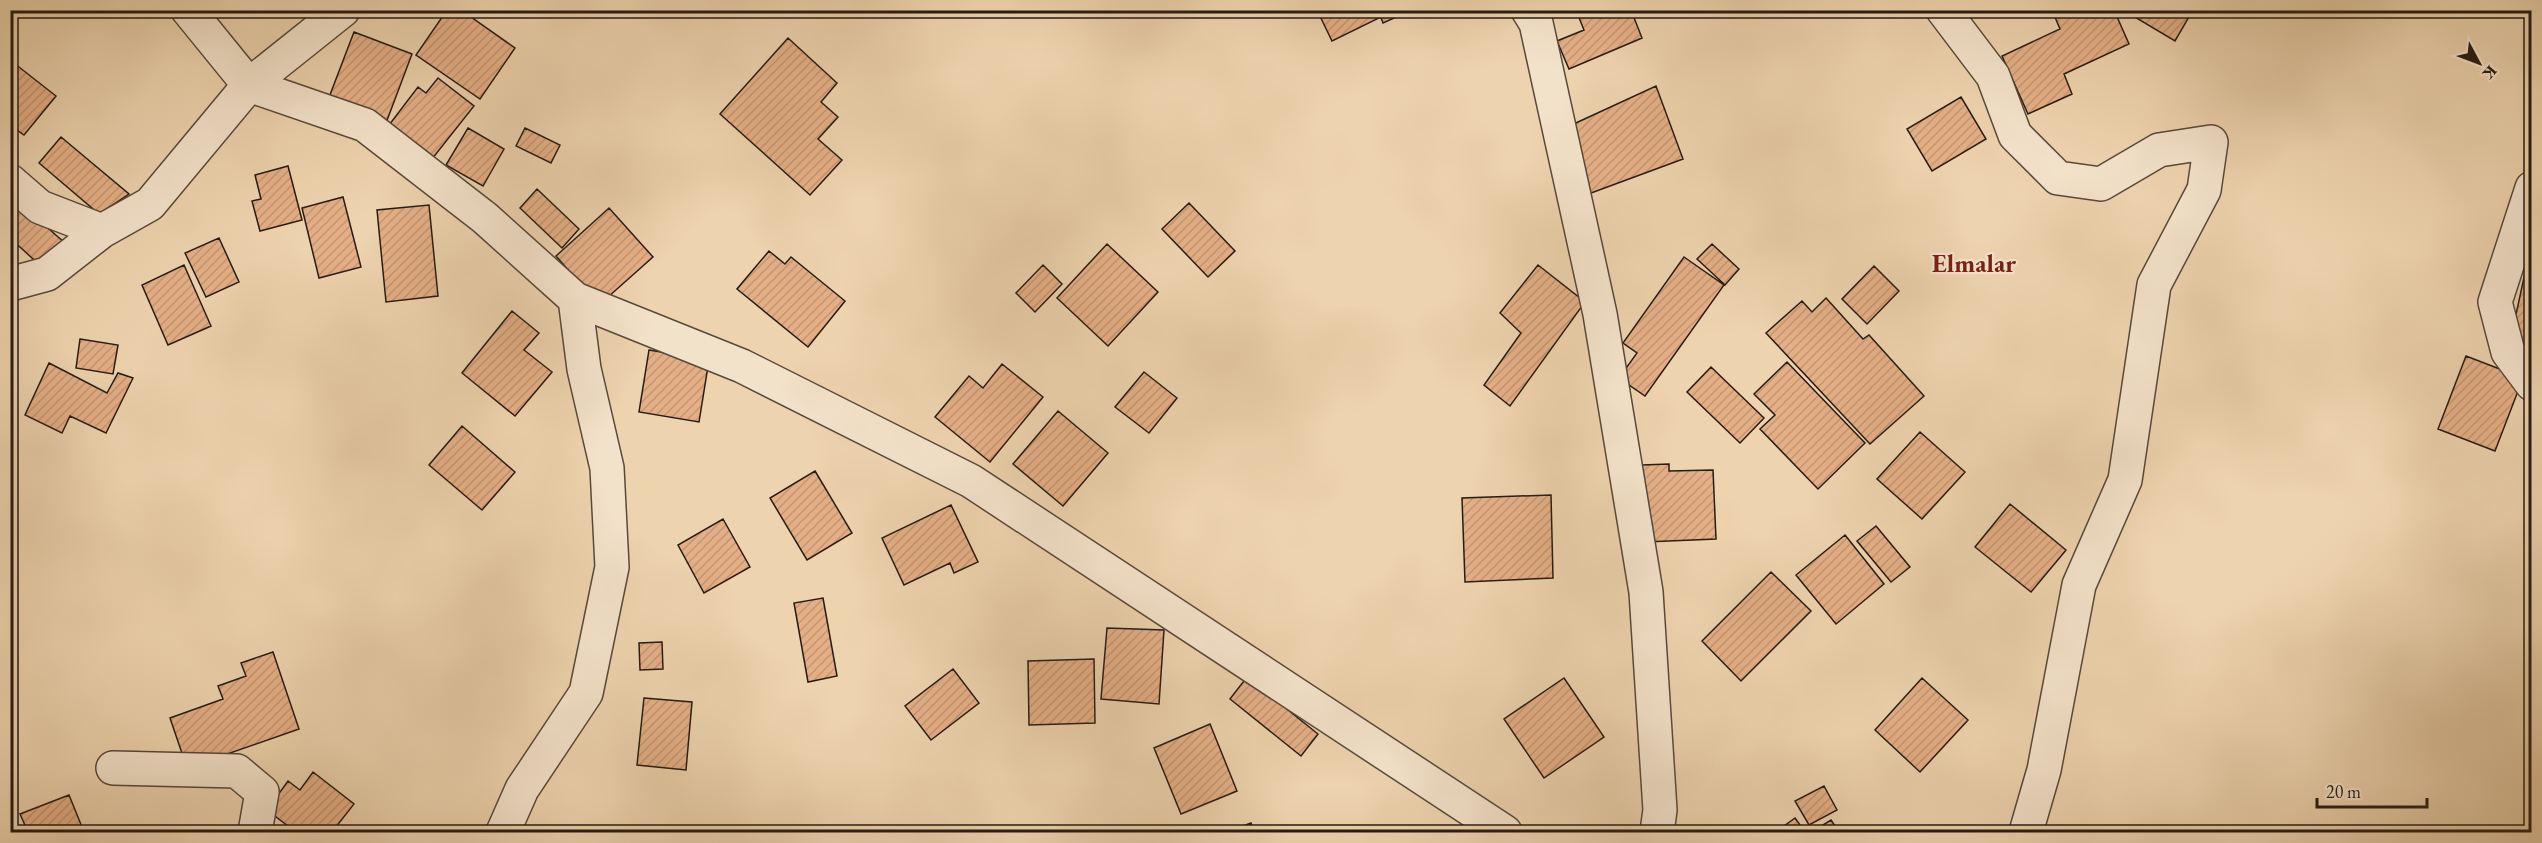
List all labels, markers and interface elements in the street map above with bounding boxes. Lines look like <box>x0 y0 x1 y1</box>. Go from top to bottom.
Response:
north arrow <box>2449 33 2509 93</box>
text: K <box>2477 61 2502 85</box>
district label: Elmalar <box>1932 246 2016 280</box>
scale bar <box>2317 771 2426 809</box>
text: 20 m <box>2326 780 2361 803</box>

